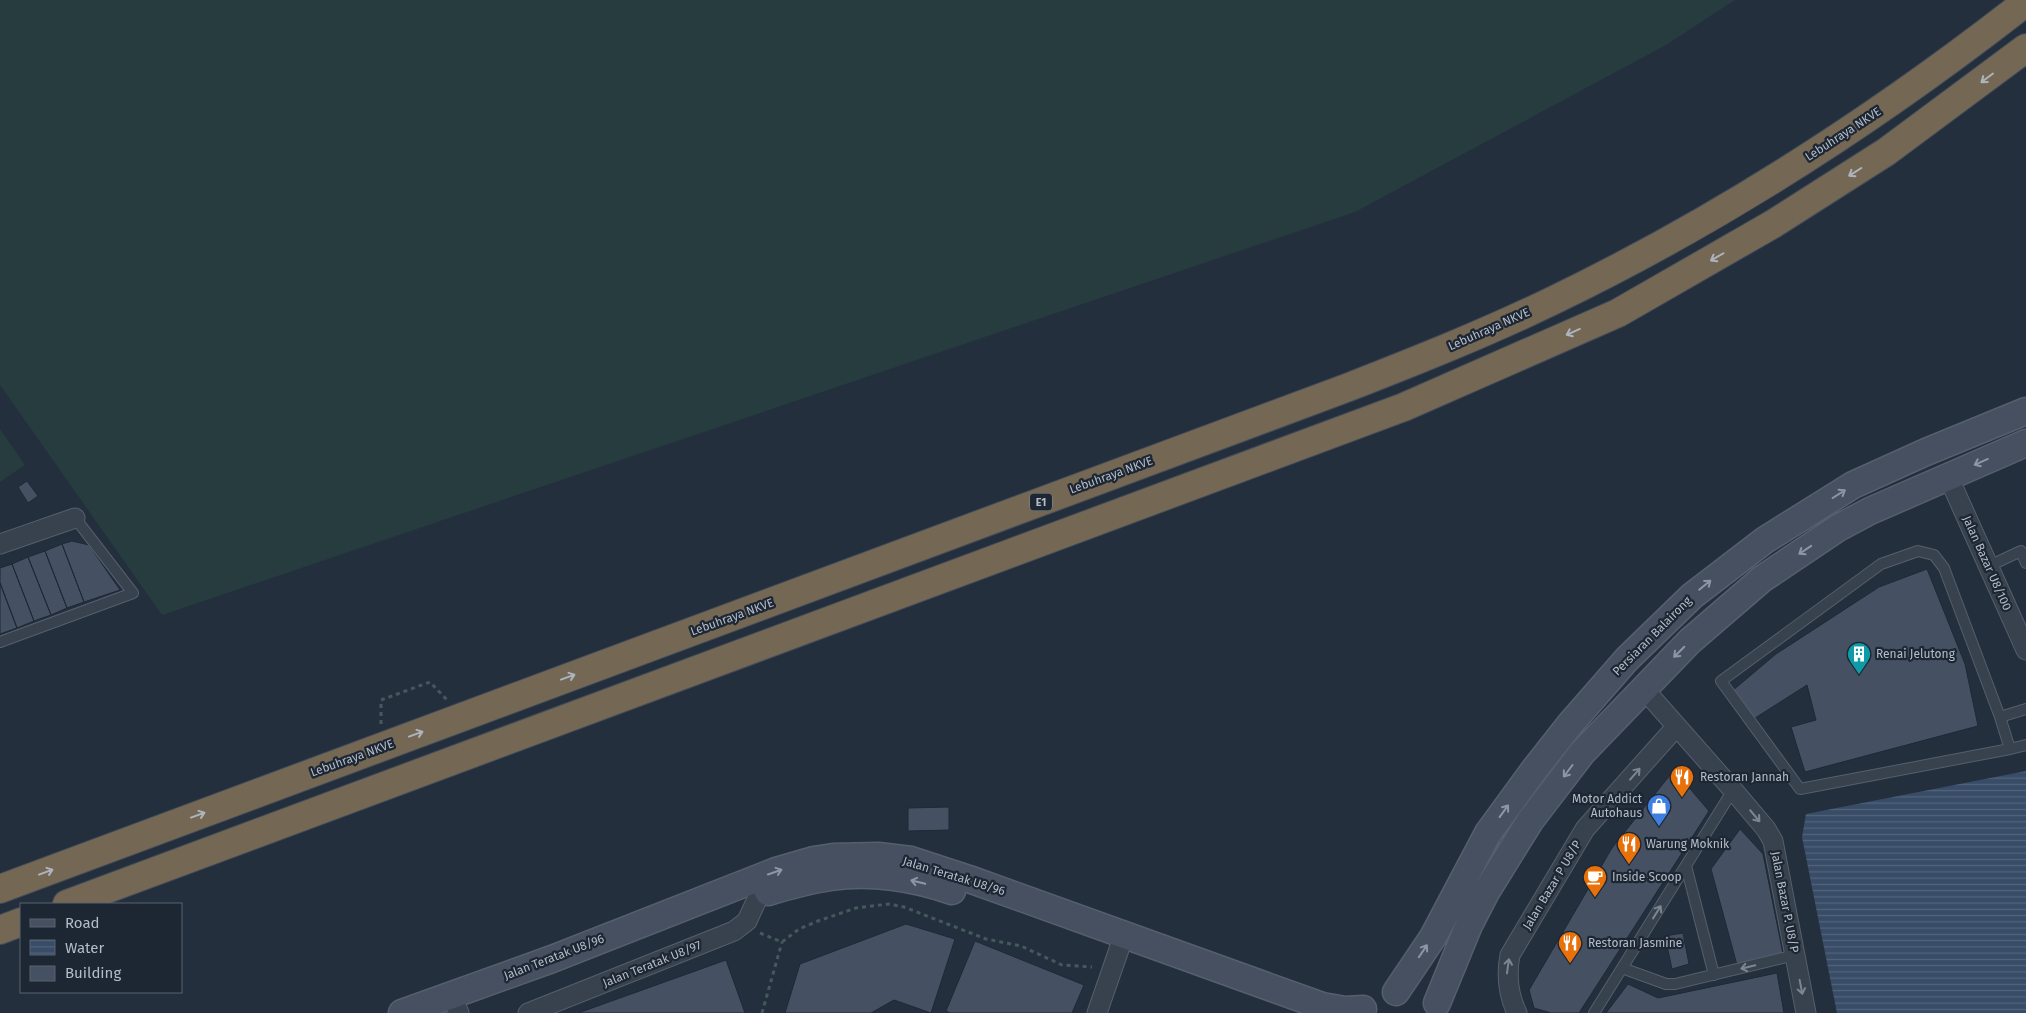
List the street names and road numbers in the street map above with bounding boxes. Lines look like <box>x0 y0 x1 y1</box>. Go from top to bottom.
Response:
street label: Lebuhraya NKVE <box>1802 104 1884 164</box>
street label: Lebuhraya NKVE <box>1446 305 1532 353</box>
street label: Lebuhraya NKVE <box>1067 453 1155 497</box>
road number: E1 <box>1030 494 1052 511</box>
street label: Jalan Bazar U8/100 <box>1960 513 2014 613</box>
street label: Persiaran Balairong <box>1610 593 1695 678</box>
street label: Lebuhraya NKVE <box>688 595 776 639</box>
street label: Lebuhraya NKVE <box>308 736 396 780</box>
street label: Jalan Bazar P U8/P <box>1520 838 1584 932</box>
street label: Jalan Bazar P. U8/P <box>1768 850 1802 954</box>
street label: Jalan Teratak U8/96 <box>901 854 1007 898</box>
street label: Jalan Teratak U8/96 <box>502 931 606 983</box>
street label: Jalan Teratak U8/97 <box>601 938 703 990</box>

